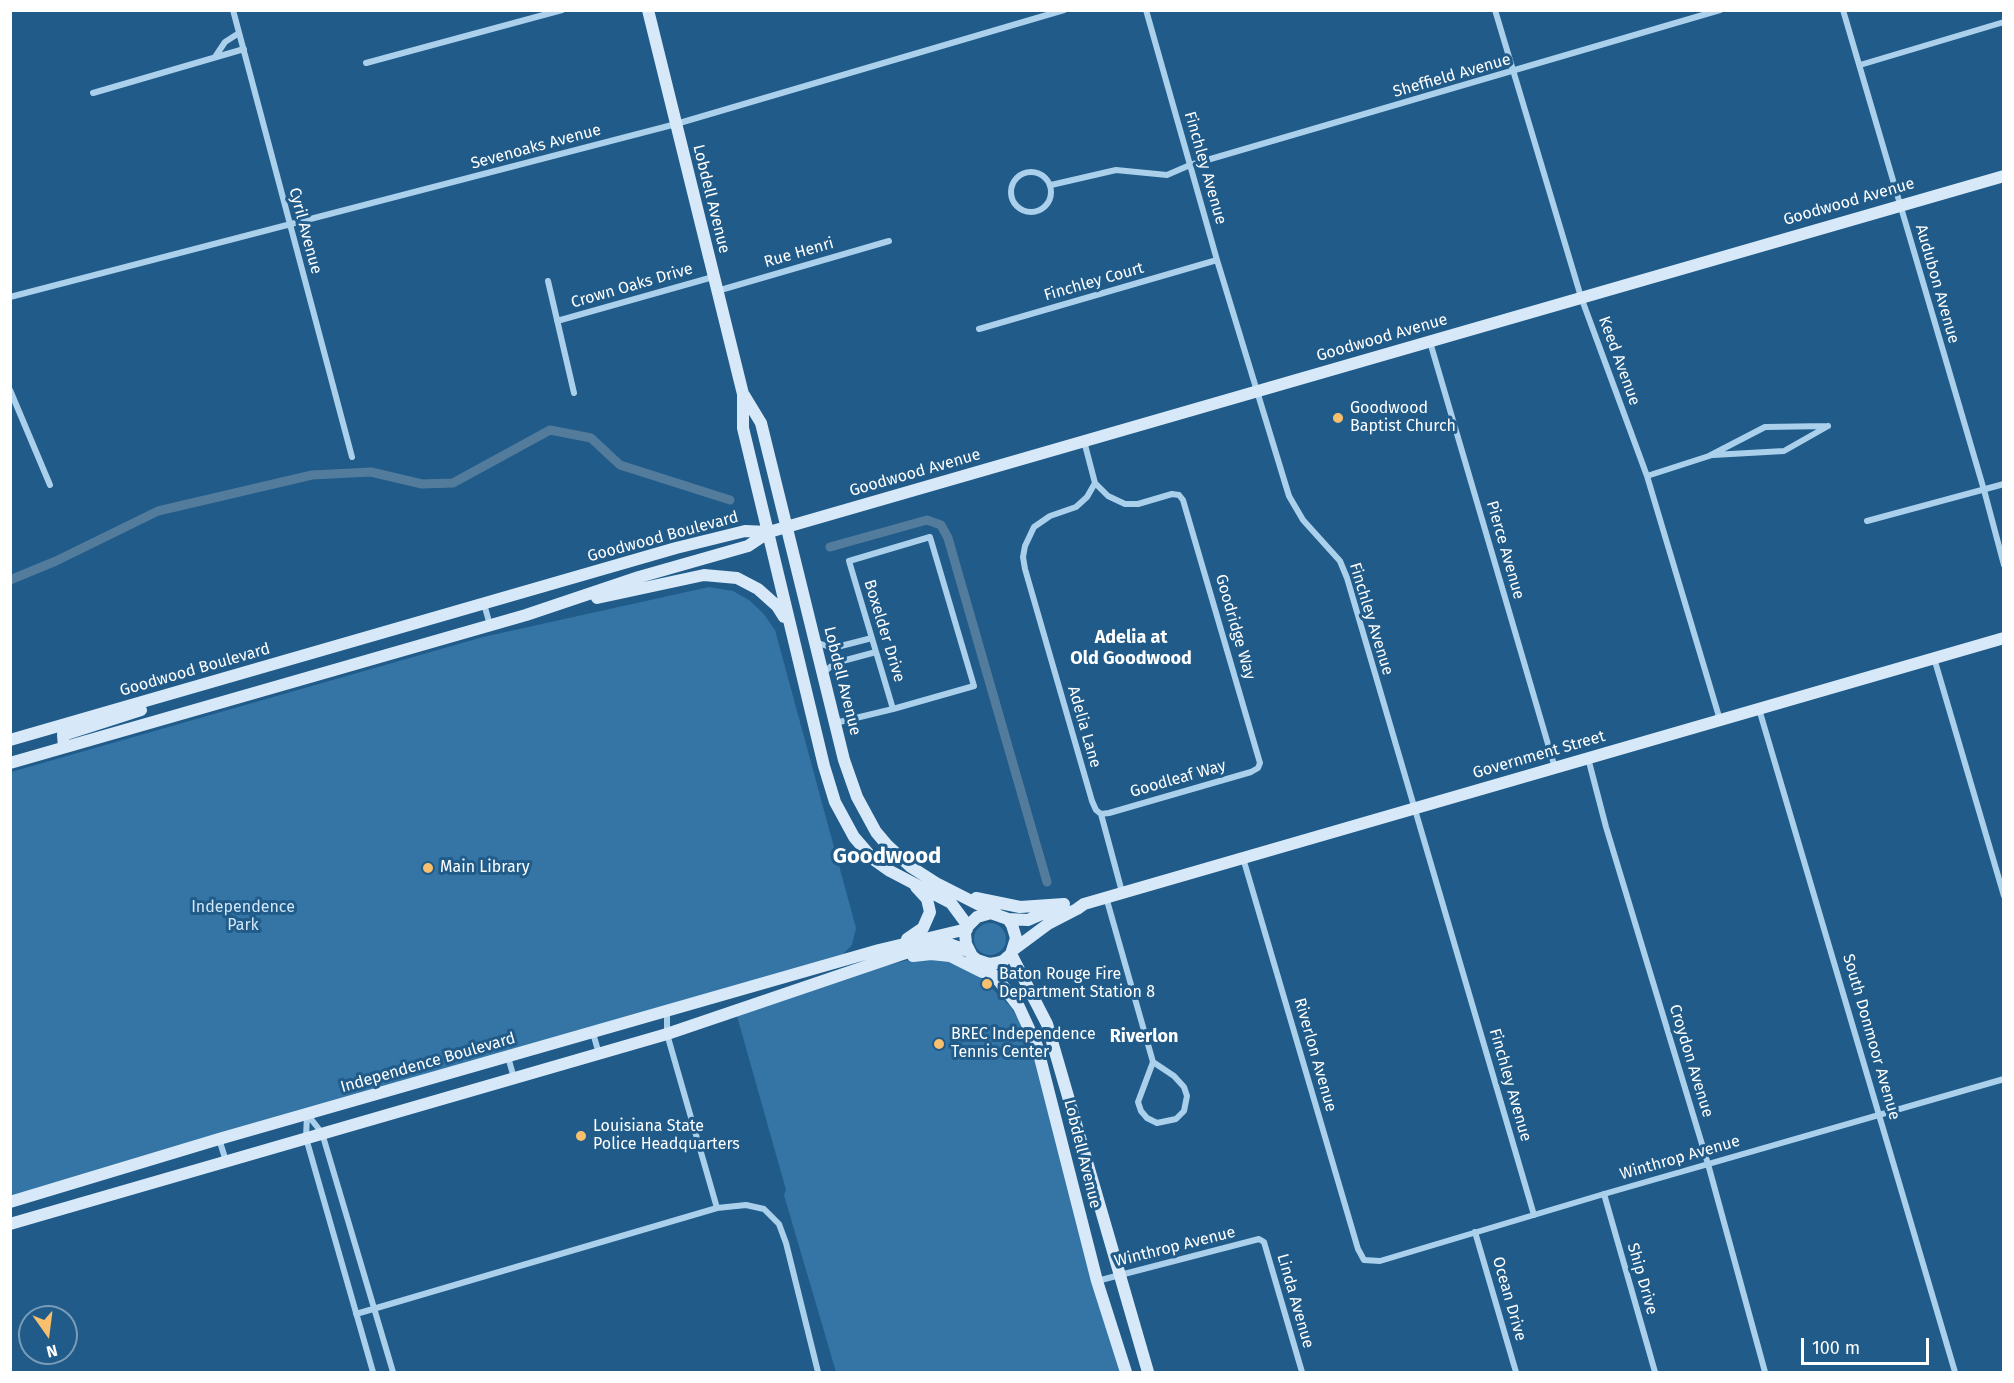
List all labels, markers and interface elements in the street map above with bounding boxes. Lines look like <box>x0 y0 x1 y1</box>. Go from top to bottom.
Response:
street label: Sheffield Avenue <box>1391 50 1513 102</box>
street label: Finchley Avenue <box>1180 109 1230 227</box>
street label: Sevenoaks Avenue <box>469 120 603 174</box>
street label: Lobdell Avenue <box>688 143 734 255</box>
street label: Goodwood Avenue <box>1781 174 1917 230</box>
street label: Cyril Avenue <box>284 186 326 276</box>
street label: Audubon Avenue <box>1911 222 1963 346</box>
street label: Rue Henri <box>762 234 836 272</box>
street label: Crown Oaks Drive <box>569 259 695 313</box>
street label: Finchley Court <box>1042 259 1146 305</box>
street label: Goodwood Avenue <box>1314 310 1450 366</box>
street label: Keed Avenue <box>1594 314 1644 408</box>
place label: Goodwood Baptist Church <box>1350 399 1456 437</box>
marker: Goodwood Baptist Church <box>1331 411 1345 425</box>
street label: Goodwood Avenue <box>847 445 983 501</box>
street label: Pierce Avenue <box>1482 499 1528 601</box>
street label: Goodwood Boulevard <box>585 508 741 566</box>
street label: Finchley Avenue <box>1345 560 1397 678</box>
street label: Goodridge Way <box>1211 572 1259 682</box>
street label: Boxelder Drive <box>859 577 909 685</box>
street label: Lobdell Avenue <box>819 625 865 737</box>
district label: Adelia at Old Goodwood <box>1070 627 1192 670</box>
street label: Goodwood Boulevard <box>118 639 272 701</box>
street label: Adelia Lane <box>1063 684 1105 770</box>
street label: Government Street <box>1471 727 1607 783</box>
street label: Goodleaf Way <box>1128 756 1228 802</box>
district label: Goodwood <box>833 844 941 870</box>
place label: Main Library <box>440 858 530 878</box>
marker: Main Library <box>421 861 435 875</box>
park label: Independence Park <box>191 898 295 936</box>
street label: South Donmoor Avenue <box>1838 952 1904 1122</box>
place label: Baton Rouge Fire Department Station 8 <box>999 965 1155 1003</box>
marker: Baton Rouge Fire Department Station 8 <box>980 977 994 991</box>
street label: Riverlon Avenue <box>1290 996 1340 1114</box>
street label: Croydon Avenue <box>1665 1002 1717 1120</box>
place label: BREC Independence Tennis Center <box>951 1025 1096 1063</box>
district label: Riverlon <box>1110 1026 1178 1048</box>
street label: Finchley Avenue <box>1485 1026 1535 1144</box>
street label: Independence Boulevard <box>338 1029 518 1097</box>
marker: BREC Independence Tennis Center <box>932 1037 946 1051</box>
street label: Lobdell Avenue <box>1059 1098 1105 1210</box>
place label: Louisiana State Police Headquarters <box>593 1117 740 1155</box>
marker: Louisiana State Police Headquarters <box>574 1129 588 1143</box>
street label: Winthrop Avenue <box>1618 1132 1742 1184</box>
street label: Winthrop Avenue <box>1112 1223 1238 1271</box>
street label: Ship Drive <box>1623 1241 1661 1317</box>
street label: Linda Avenue <box>1272 1252 1318 1350</box>
street label: Ocean Drive <box>1488 1255 1530 1343</box>
north arrow <box>18 1305 78 1365</box>
scale bar <box>1804 1326 1932 1364</box>
text: 100 m <box>1812 1337 1860 1359</box>
text: N <box>45 1341 59 1362</box>

